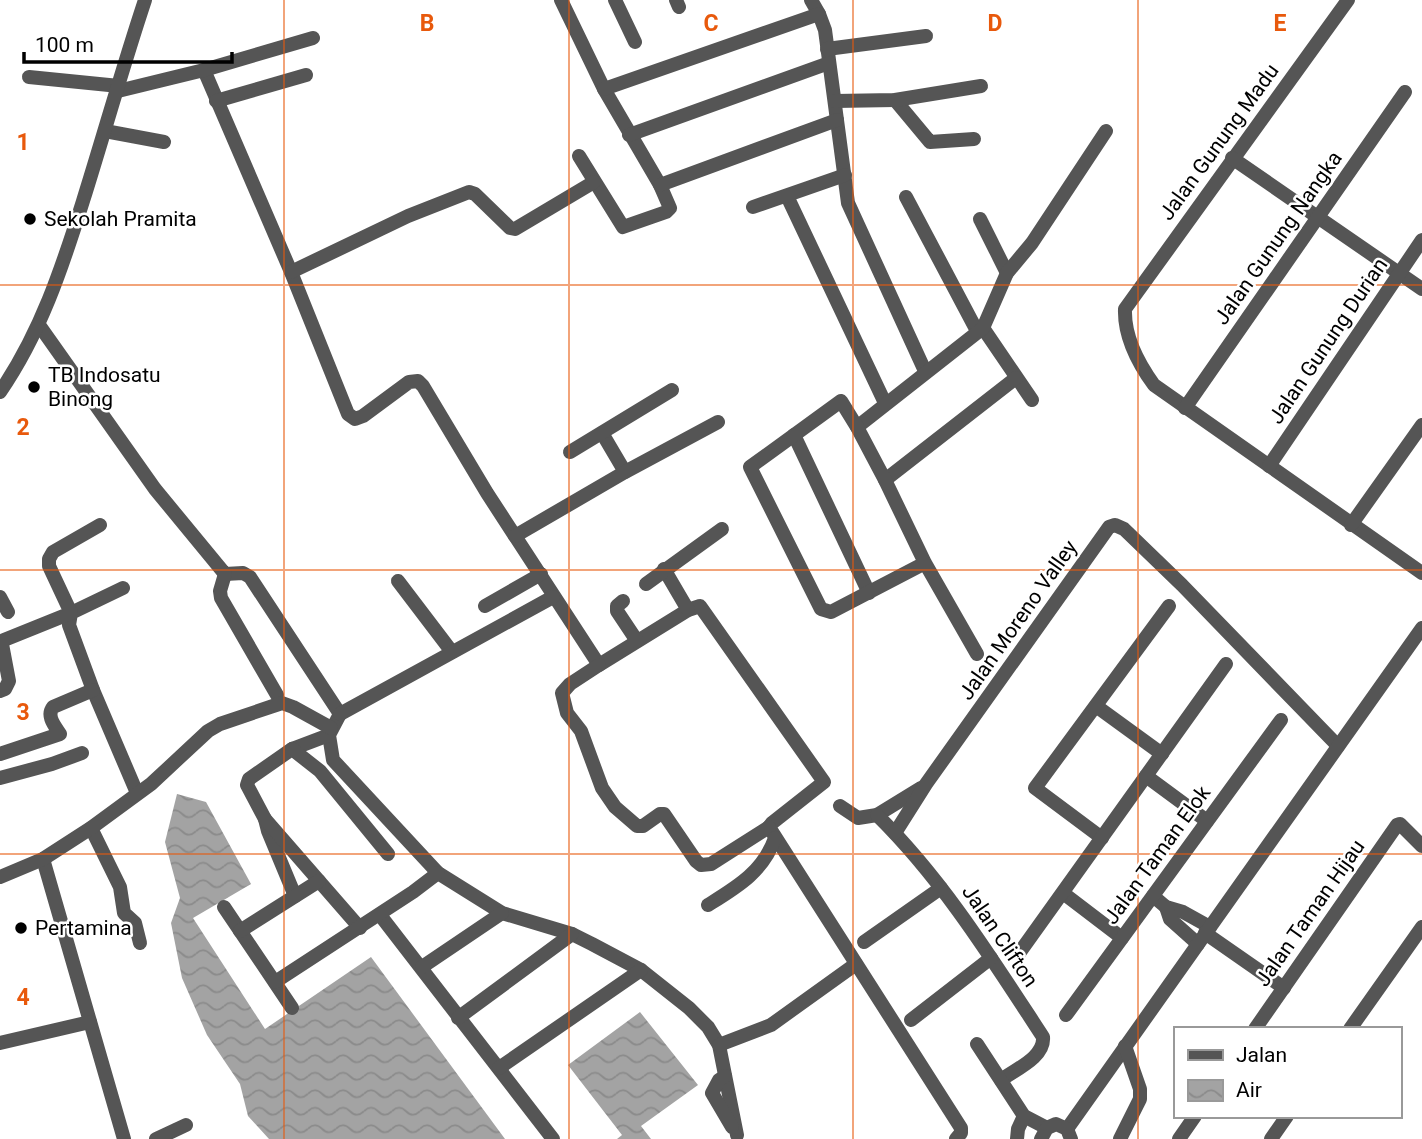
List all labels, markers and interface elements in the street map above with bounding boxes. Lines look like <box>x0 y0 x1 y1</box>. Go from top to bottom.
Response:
text: B <box>420 10 434 37</box>
text: C <box>703 10 719 37</box>
text: D <box>988 10 1002 37</box>
text: E <box>1274 10 1287 37</box>
scale bar <box>24 21 233 65</box>
text: 100 m <box>35 33 94 57</box>
street label: Jalan Gunung Madu <box>1154 59 1284 225</box>
text: 1 <box>16 129 30 156</box>
street label: Jalan Gunung Nangka <box>1209 147 1347 329</box>
place label: Sekolah Pramita <box>44 207 197 231</box>
marker: Sekolah Pramita <box>22 211 38 227</box>
street label: Jalan Gunung Durian <box>1264 254 1392 428</box>
place label: TB Indosatu Binong <box>48 363 161 411</box>
marker: TB Indosatu Binong <box>26 379 42 395</box>
text: 2 <box>16 414 30 441</box>
street label: Jalan Moreno Valley <box>954 536 1082 704</box>
text: 3 <box>16 699 30 726</box>
street label: Jalan Taman Elok <box>1099 781 1215 929</box>
street label: Jalan Taman Hijau <box>1250 835 1370 991</box>
street label: Jalan Clifton <box>957 880 1043 992</box>
place label: Pertamina <box>35 916 132 940</box>
marker: Pertamina <box>13 920 29 936</box>
text: 4 <box>16 984 30 1011</box>
legend <box>1174 1027 1401 1118</box>
text: Jalan <box>1236 1043 1287 1067</box>
text: Air <box>1236 1078 1262 1102</box>

